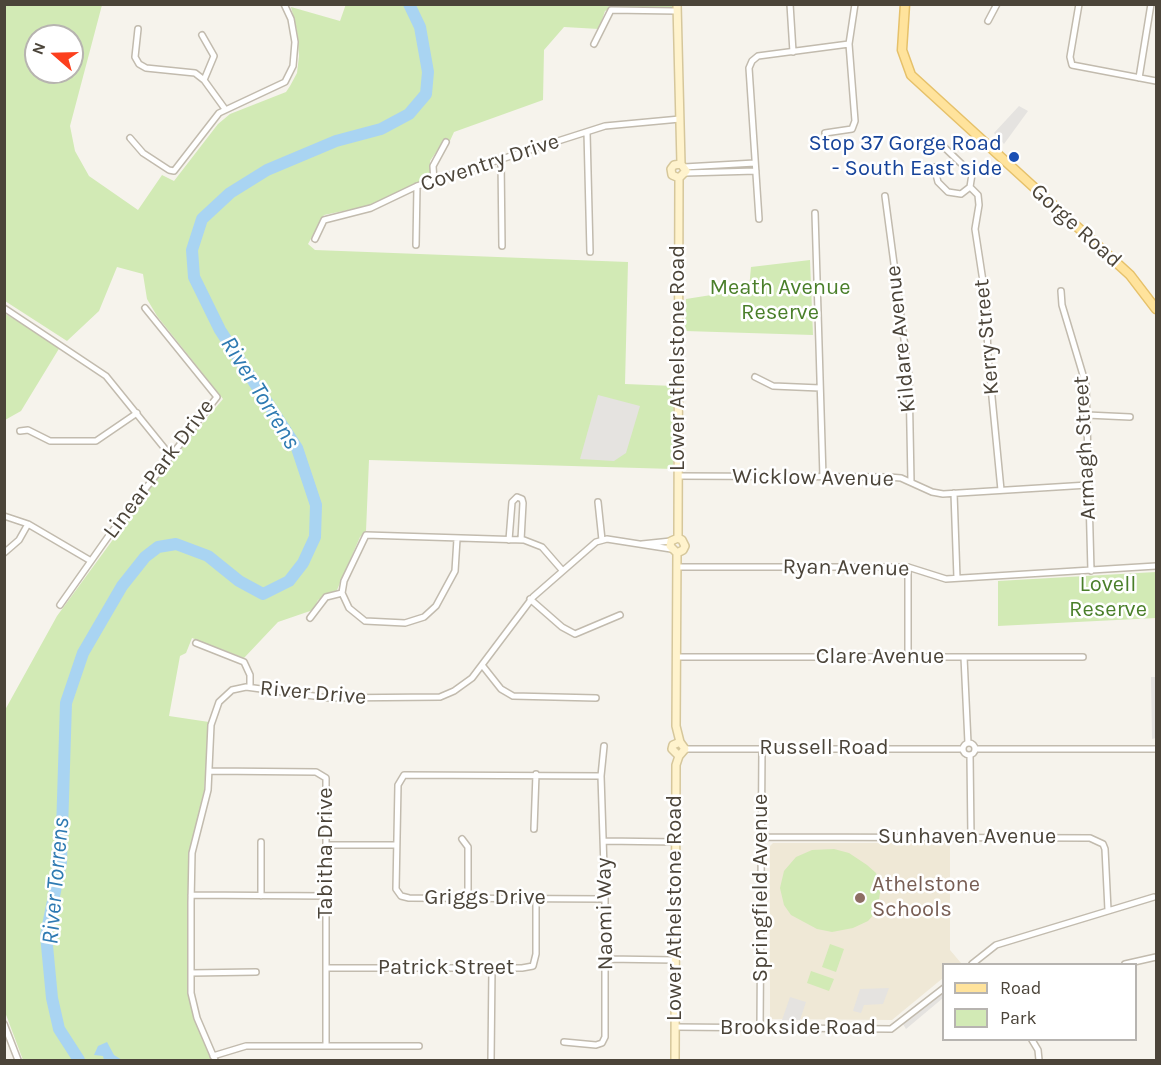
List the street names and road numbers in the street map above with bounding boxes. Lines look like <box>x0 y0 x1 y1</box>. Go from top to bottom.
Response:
street label: Coventry Drive <box>417 128 563 198</box>
street label: Gorge Road <box>1025 178 1127 274</box>
street label: Lower Athelstone Road <box>665 245 691 471</box>
street label: Kildare Avenue <box>880 264 922 414</box>
street label: Kerry Street <box>969 278 1005 396</box>
street label: Armagh Street <box>1068 375 1102 521</box>
street label: Linear Park Drive <box>98 394 220 544</box>
street label: Wicklow Avenue <box>732 463 894 493</box>
street label: Ryan Avenue <box>782 554 910 582</box>
street label: Clare Avenue <box>816 644 944 670</box>
street label: River Drive <box>259 675 367 711</box>
street label: Russell Road <box>759 735 889 761</box>
street label: Tabitha Drive <box>313 787 339 919</box>
street label: Springfield Avenue <box>748 794 774 982</box>
street label: Lower Athelstone Road <box>662 795 688 1021</box>
street label: Sunhaven Avenue <box>878 824 1056 850</box>
street label: Naomi Way <box>591 857 619 971</box>
street label: Griggs Drive <box>424 885 546 911</box>
street label: Patrick Street <box>378 955 514 981</box>
street label: Brookside Road <box>720 1015 876 1041</box>

